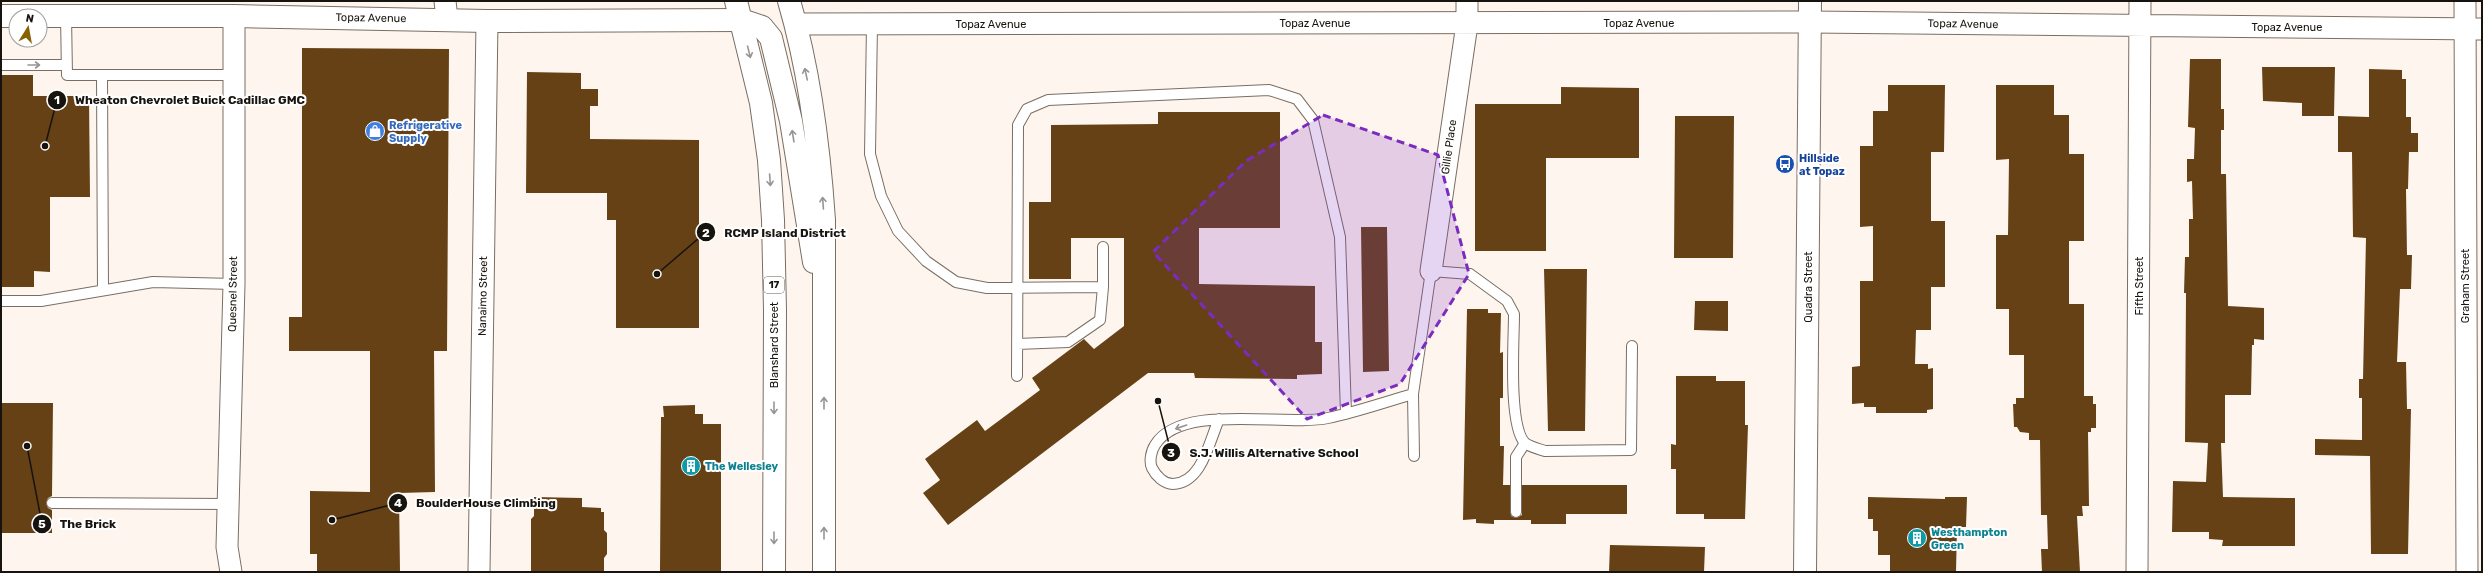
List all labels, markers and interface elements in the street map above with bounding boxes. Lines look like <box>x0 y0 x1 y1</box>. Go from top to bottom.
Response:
north arrow <box>8 8 48 48</box>
street label: Topaz Avenue <box>335 11 407 25</box>
text: N <box>25 12 35 26</box>
street label: Topaz Avenue <box>1280 17 1350 30</box>
street label: Topaz Avenue <box>1604 17 1674 30</box>
street label: Topaz Avenue <box>1927 17 1999 31</box>
street label: Topaz Avenue <box>956 18 1026 31</box>
street label: Topaz Avenue <box>2252 21 2322 34</box>
one-way arrow <box>746 45 754 58</box>
one-way arrow <box>27 61 40 69</box>
one-way arrow <box>802 68 810 81</box>
callout: Wheaton Chevrolet Buick Cadillac GMC <box>47 88 313 112</box>
text: 1 <box>54 93 60 107</box>
text: Wheaton Chevrolet Buick Cadillac GMC <box>75 93 306 107</box>
place label: Refrigerative Supply <box>389 119 462 145</box>
street label: Gillie Place <box>1439 119 1459 175</box>
shop icon: Refrigerative Supply <box>364 120 386 142</box>
one-way arrow <box>789 130 797 143</box>
place label: Hillside at Topaz <box>1799 152 1845 178</box>
bus stop icon: Hillside at Topaz <box>1774 153 1796 175</box>
one-way arrow <box>767 173 774 186</box>
one-way arrow <box>819 197 826 210</box>
callout: RCMP Island District <box>696 220 854 244</box>
text: 2 <box>702 226 710 240</box>
text: RCMP Island District <box>724 226 846 240</box>
street label: Graham Street <box>2459 248 2472 323</box>
street label: Quadra Street <box>1802 251 1815 323</box>
street label: Quesnel Street <box>226 255 240 332</box>
street label: Nanaimo Street <box>476 255 490 336</box>
street label: Fifth Street <box>2133 256 2146 315</box>
road number: 17 <box>764 277 784 293</box>
street label: Blanshard Street <box>768 301 781 388</box>
one-way arrow <box>820 397 828 410</box>
one-way arrow <box>770 401 778 414</box>
one-way arrow <box>1175 423 1187 431</box>
callout: S.J. Willis Alternative School <box>1161 440 1367 464</box>
text: 3 <box>1167 446 1175 460</box>
text: S.J. Willis Alternative School <box>1189 446 1359 460</box>
building icon: The Wellesley <box>680 455 702 477</box>
place label: The Wellesley <box>705 460 779 473</box>
callout: BoulderHouse Climbing <box>388 491 564 515</box>
text: 4 <box>394 496 402 510</box>
text: BoulderHouse Climbing <box>416 496 556 510</box>
callout: The Brick <box>32 512 124 536</box>
text: 5 <box>38 517 46 531</box>
text: The Brick <box>60 517 116 531</box>
place label: Westhampton Green <box>1931 526 2007 552</box>
one-way arrow <box>820 527 828 540</box>
building icon: Westhampton Green <box>1906 527 1928 549</box>
one-way arrow <box>770 531 778 544</box>

